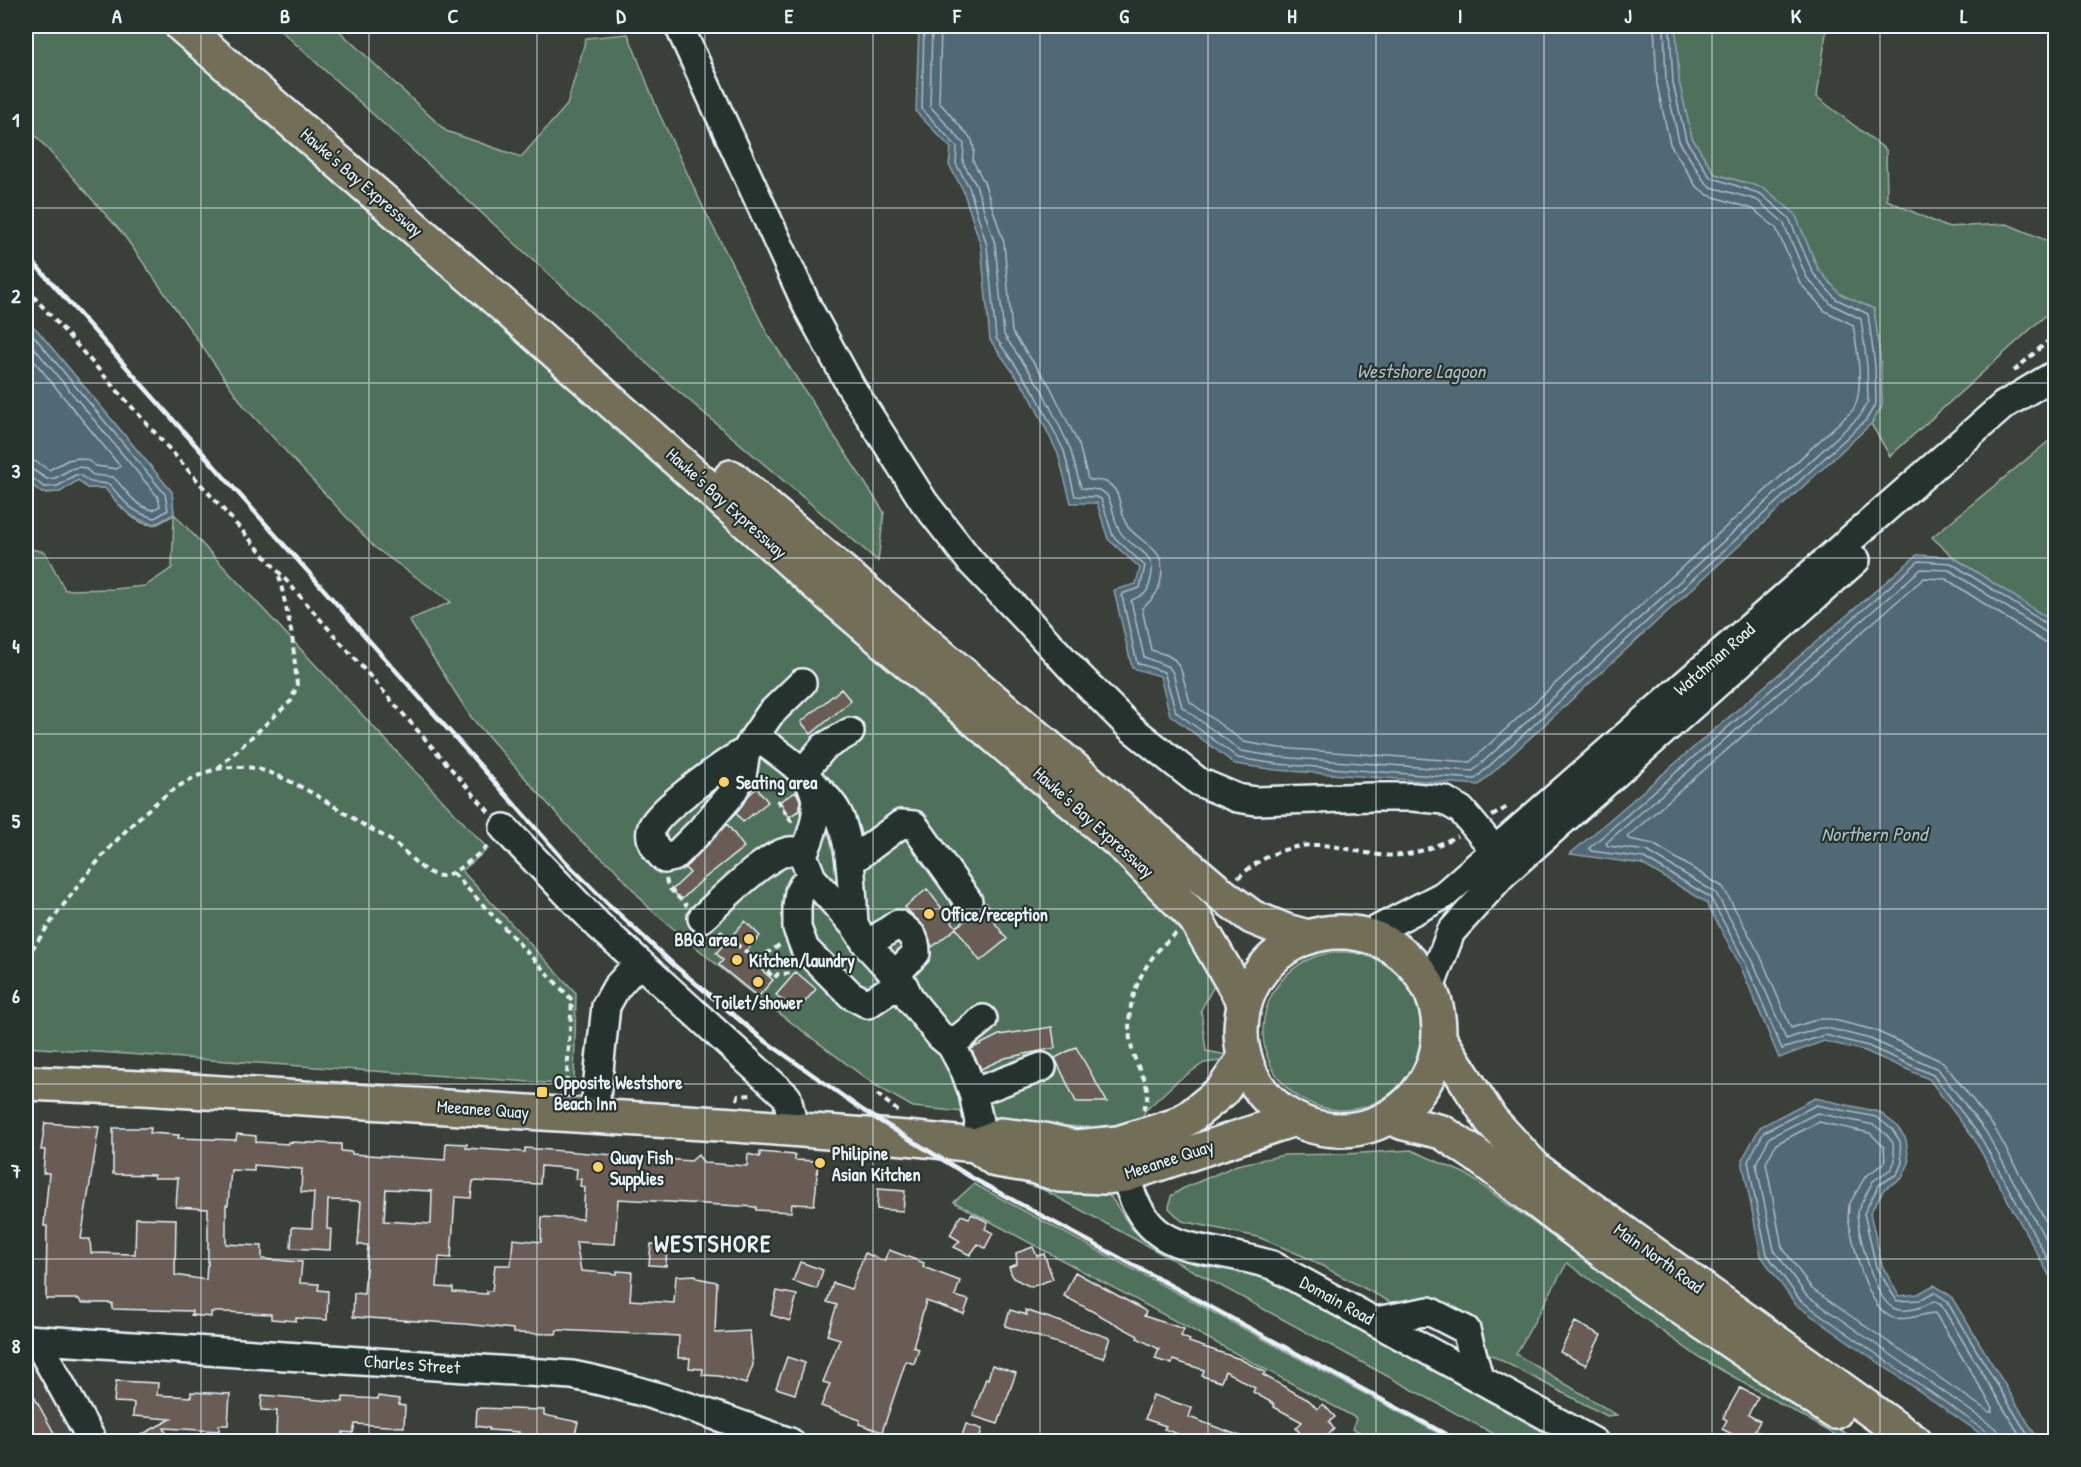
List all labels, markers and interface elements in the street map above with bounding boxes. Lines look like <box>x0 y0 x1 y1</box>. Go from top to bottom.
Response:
text: A <box>112 2 122 29</box>
text: B <box>280 2 290 29</box>
text: C <box>448 2 459 29</box>
text: D <box>616 2 626 29</box>
text: E <box>785 2 794 29</box>
text: F <box>952 2 962 29</box>
text: G <box>1119 2 1129 29</box>
text: H <box>1287 2 1297 29</box>
text: I <box>1458 2 1462 29</box>
text: J <box>1624 2 1632 29</box>
text: K <box>1791 2 1802 29</box>
text: L <box>1960 2 1968 29</box>
text: 1 <box>12 106 20 133</box>
street label: Hawke's Bay Expressway <box>295 122 429 243</box>
text: 2 <box>11 282 21 309</box>
water label: Westshore Lagoon <box>1357 357 1487 385</box>
street label: Hawke's Bay Expressway <box>661 442 793 564</box>
text: 3 <box>12 457 21 484</box>
street label: Watchman Road <box>1668 617 1760 701</box>
text: 4 <box>12 632 20 659</box>
street label: Hawke's Bay Expressway <box>1028 761 1160 883</box>
place label: Seating area <box>736 770 818 796</box>
marker: Seating area <box>717 775 731 789</box>
text: 5 <box>12 807 21 834</box>
water label: Northern Pond <box>1821 820 1930 847</box>
place label: Office/reception <box>941 902 1048 928</box>
marker: Office/reception <box>922 907 936 921</box>
place label: BBQ area <box>675 927 738 952</box>
marker: BBQ area <box>742 932 756 946</box>
place label: Kitchen/laundry <box>749 948 855 974</box>
marker: Kitchen/laundry <box>730 953 744 967</box>
marker: Toilet/shower <box>751 975 765 989</box>
text: 6 <box>12 982 20 1009</box>
place label: Toilet/shower <box>712 990 803 1015</box>
place label: Opposite Westshore Beach Inn <box>554 1070 683 1116</box>
marker: Opposite Westshore Beach Inn <box>535 1085 549 1099</box>
street label: Meeanee Quay <box>436 1093 530 1125</box>
street label: Meeanee Quay <box>1121 1133 1217 1185</box>
place label: Philipine Asian Kitchen <box>832 1141 921 1187</box>
place label: Quay Fish Supplies <box>610 1145 674 1192</box>
marker: Philipine Asian Kitchen <box>813 1156 827 1170</box>
text: 7 <box>10 1157 21 1184</box>
marker: Quay Fish Supplies <box>591 1160 605 1174</box>
street label: Main North Road <box>1609 1217 1709 1299</box>
district label: WESTSHORE <box>654 1227 772 1259</box>
street label: Domain Road <box>1296 1269 1378 1331</box>
text: 8 <box>12 1332 21 1359</box>
street label: Charles Street <box>363 1348 462 1380</box>

